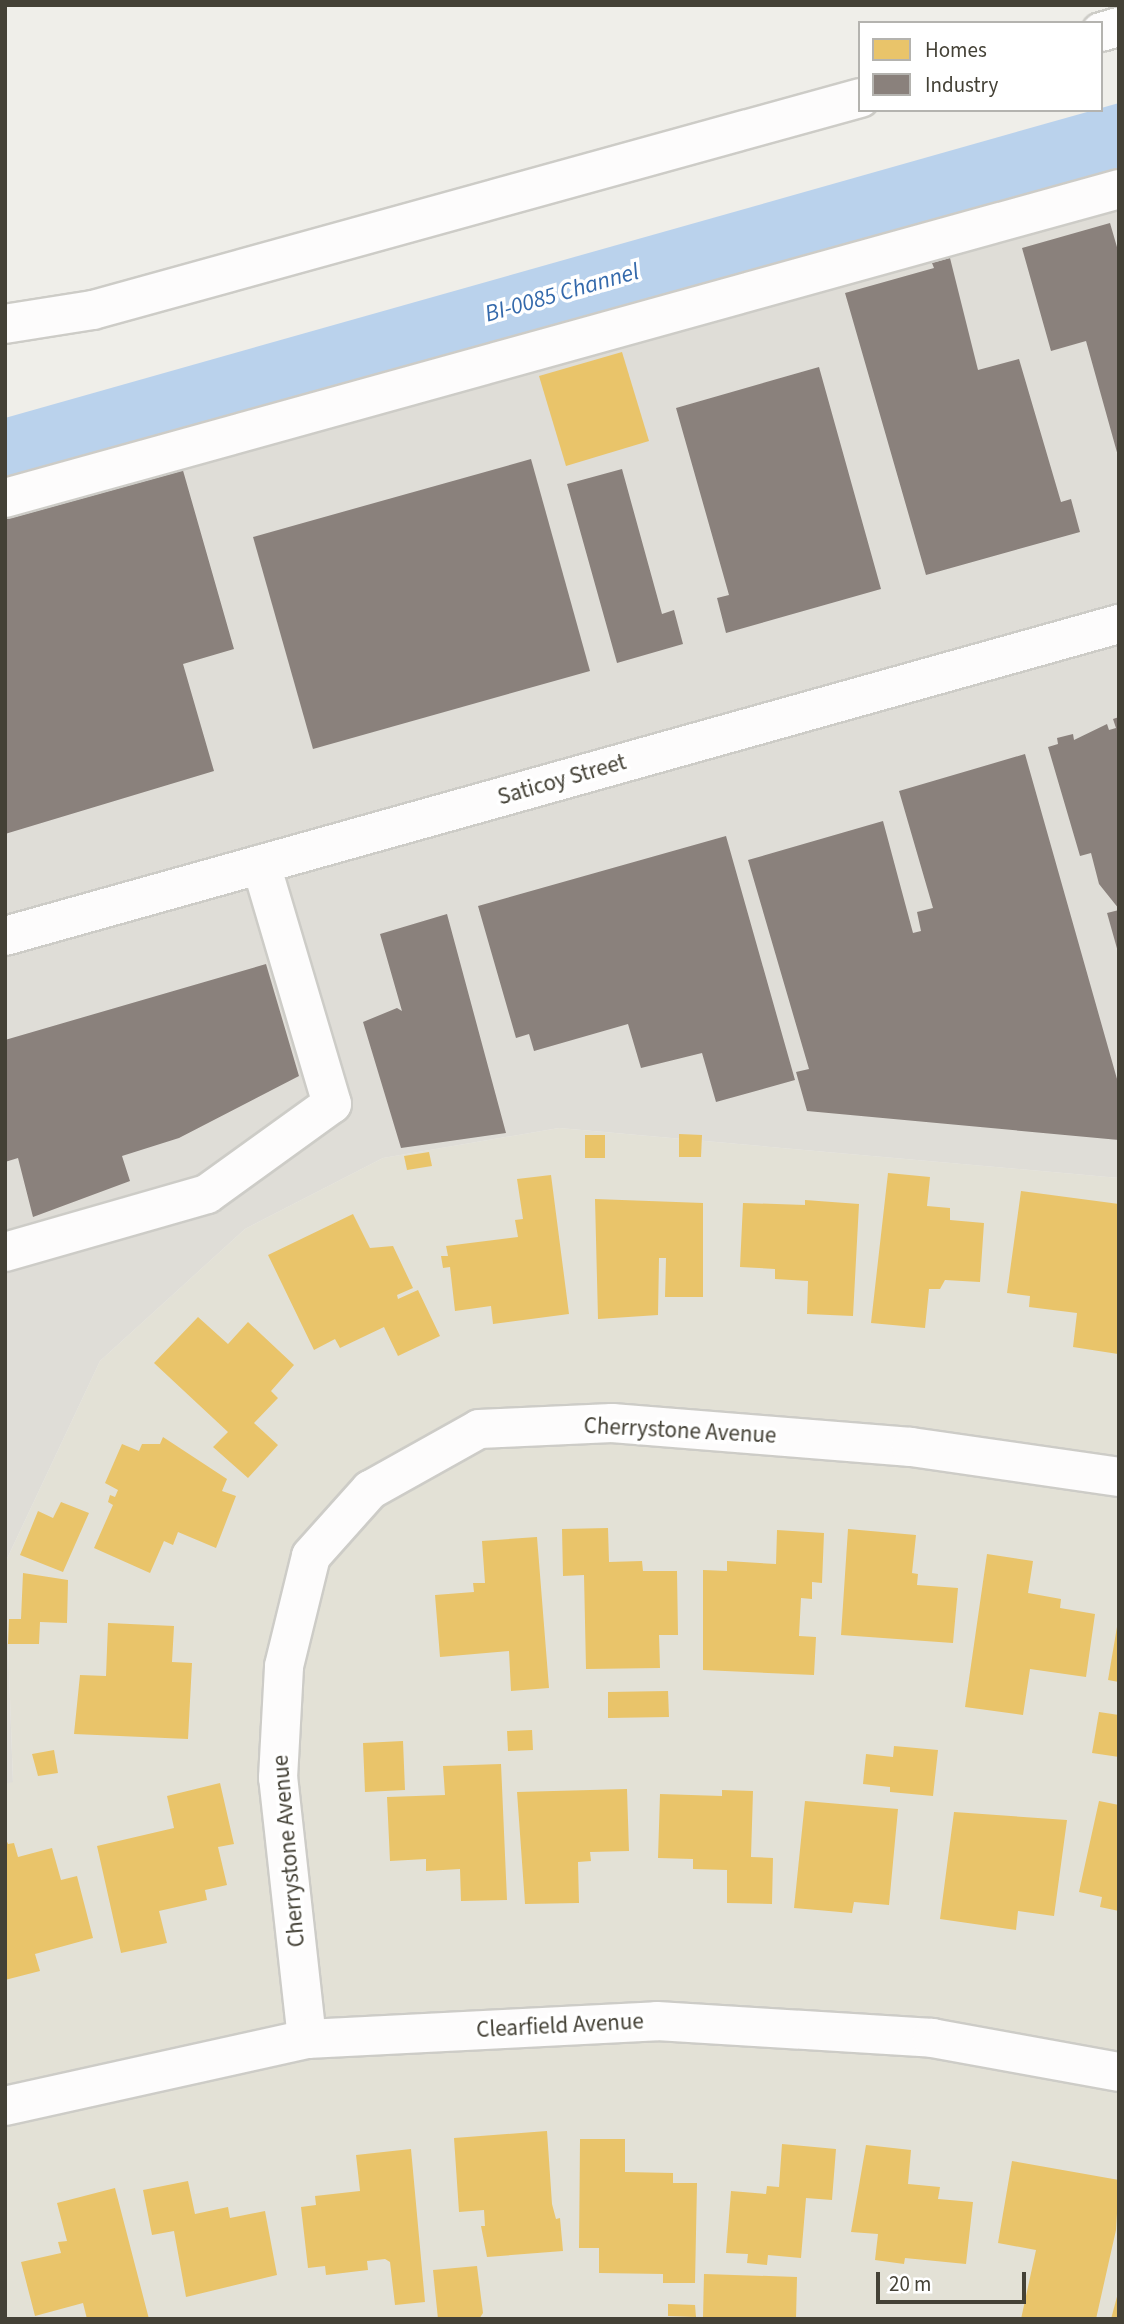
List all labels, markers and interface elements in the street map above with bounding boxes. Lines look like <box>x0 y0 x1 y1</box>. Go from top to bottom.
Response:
legend <box>858 21 1103 112</box>
text: Homes <box>925 35 987 65</box>
text: Industry <box>925 70 998 100</box>
water label: BI-0085 Channel <box>482 257 642 329</box>
street label: Saticoy Street <box>495 748 629 812</box>
street label: Cherrystone Avenue <box>583 1412 777 1450</box>
street label: Cherrystone Avenue <box>267 1754 311 1948</box>
street label: Clearfield Avenue <box>476 2008 644 2044</box>
scale bar <box>879 2258 1030 2302</box>
text: 20 m <box>889 2269 931 2299</box>

